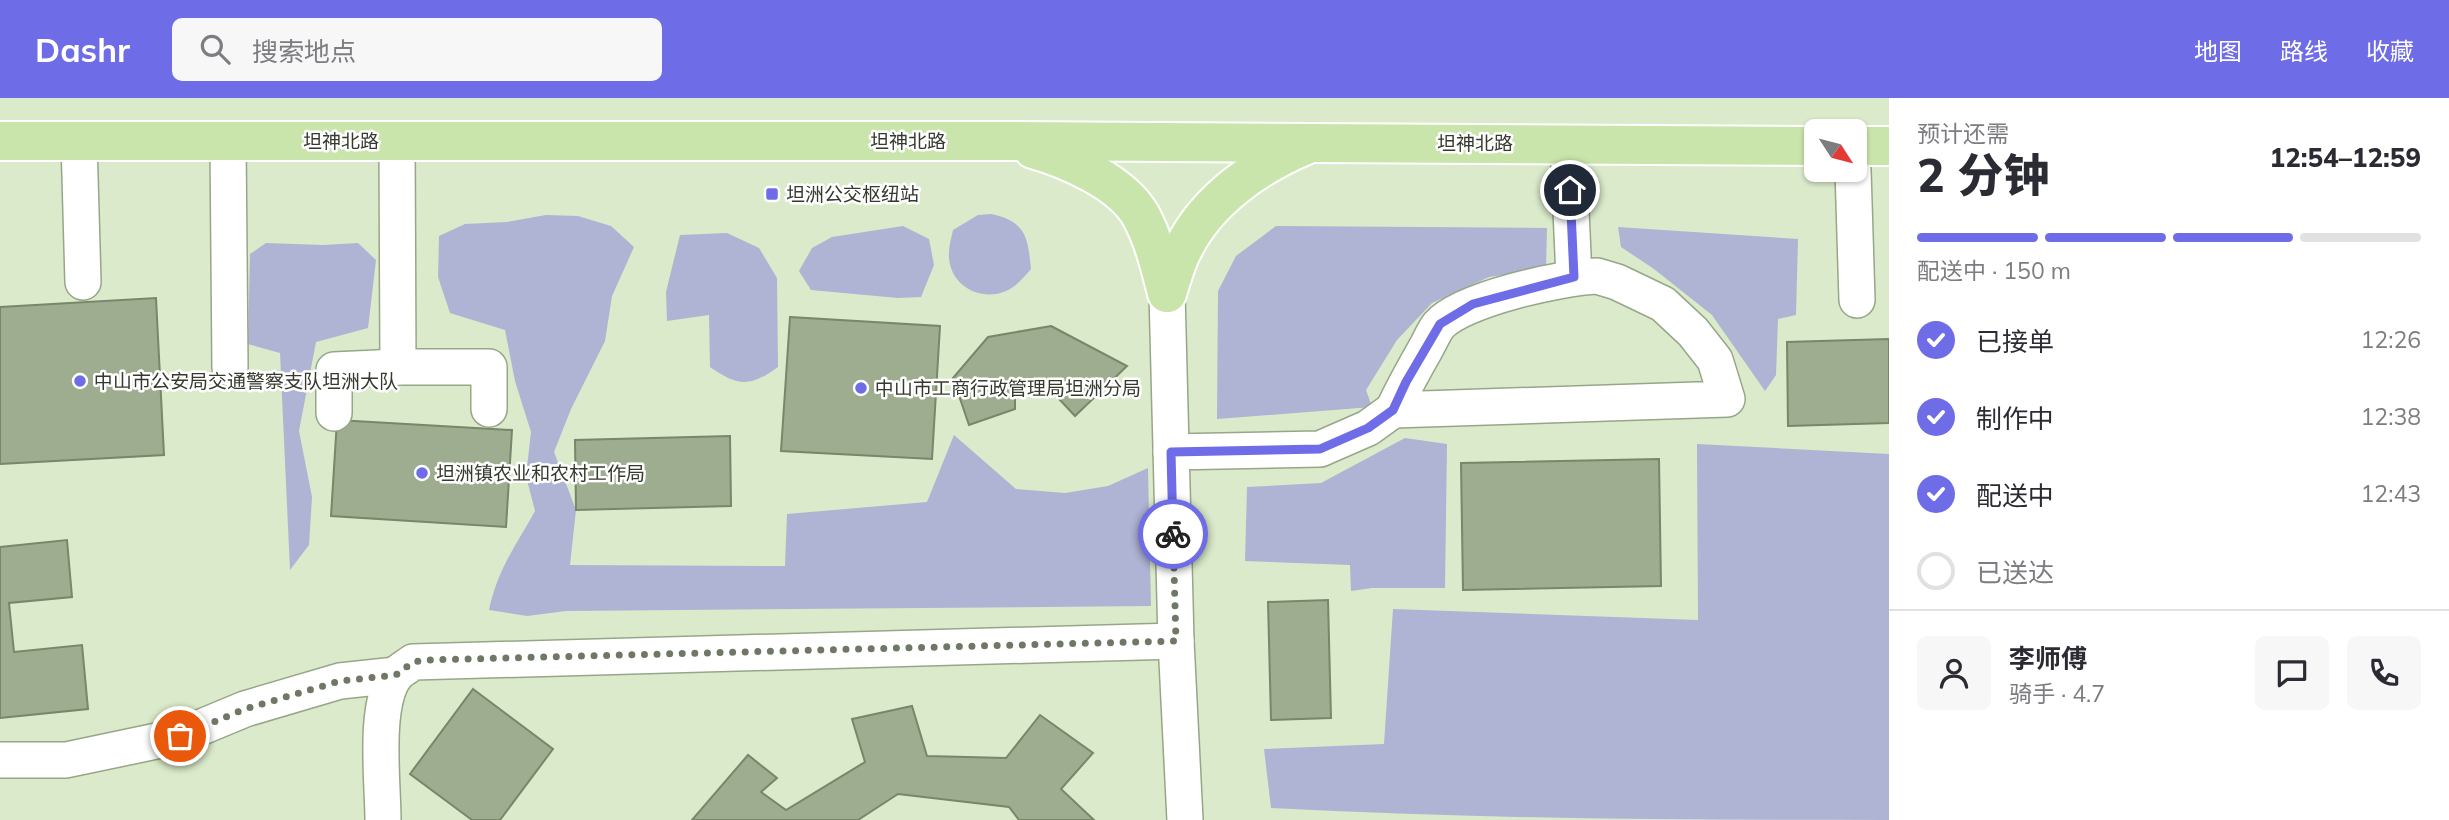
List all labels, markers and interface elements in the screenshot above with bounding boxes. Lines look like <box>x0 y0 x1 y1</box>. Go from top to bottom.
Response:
search box <box>172 18 662 81</box>
text: Dashr <box>35 29 130 70</box>
icon: search <box>196 30 234 68</box>
text: 搜索地点 <box>252 35 356 68</box>
text: 地图 <box>2194 36 2242 66</box>
text: 路线 <box>2280 36 2328 66</box>
text: 收藏 <box>2366 36 2414 66</box>
north arrow <box>1804 119 1867 182</box>
map controls <box>1804 119 1867 182</box>
text: 预计还需 <box>1917 119 2009 148</box>
street label: 坦神北路 <box>303 129 379 153</box>
street label: 坦神北路 <box>870 129 946 153</box>
street label: 坦神北路 <box>1437 131 1513 155</box>
text: 12:54–12:59 <box>2270 141 2421 174</box>
text: 2 分钟 <box>1917 146 2050 204</box>
pin <box>1540 160 1600 220</box>
icon: home <box>1551 171 1589 209</box>
place label: 坦洲公交枢纽站 <box>786 182 919 206</box>
marker: 坦洲公交枢纽站 <box>764 186 780 202</box>
text: 配送中 · 150 m <box>1917 256 2071 285</box>
icon: check <box>1917 321 1955 359</box>
text: 已接单 <box>1976 325 2054 358</box>
text: 12:26 <box>2361 325 2421 354</box>
place label: 中山市公安局交通警察支队坦洲大队 <box>94 369 398 393</box>
marker: 中山市公安局交通警察支队坦洲大队 <box>72 373 88 389</box>
place label: 中山市工商行政管理局坦洲分局 <box>875 376 1141 400</box>
marker: 中山市工商行政管理局坦洲分局 <box>853 380 869 396</box>
icon: check <box>1917 398 1955 436</box>
text: 制作中 <box>1976 402 2054 435</box>
text: 12:38 <box>2361 402 2421 431</box>
place label: 坦洲镇农业和农村工作局 <box>436 461 645 485</box>
marker: 坦洲镇农业和农村工作局 <box>414 465 430 481</box>
icon: check <box>1917 475 1955 513</box>
text: 配送中 <box>1976 479 2054 512</box>
text: 12:43 <box>2361 479 2421 508</box>
courier <box>1138 499 1208 569</box>
icon: bike <box>1154 515 1192 553</box>
text: 已送达 <box>1976 556 2054 589</box>
button: person <box>1917 636 1991 710</box>
button: chat <box>2255 636 2329 710</box>
button: phone <box>2347 636 2421 710</box>
text: 李师傅 <box>2009 642 2087 675</box>
text: 骑手 · 4.7 <box>2009 679 2105 708</box>
pin <box>150 706 210 766</box>
icon: bag <box>161 717 199 755</box>

